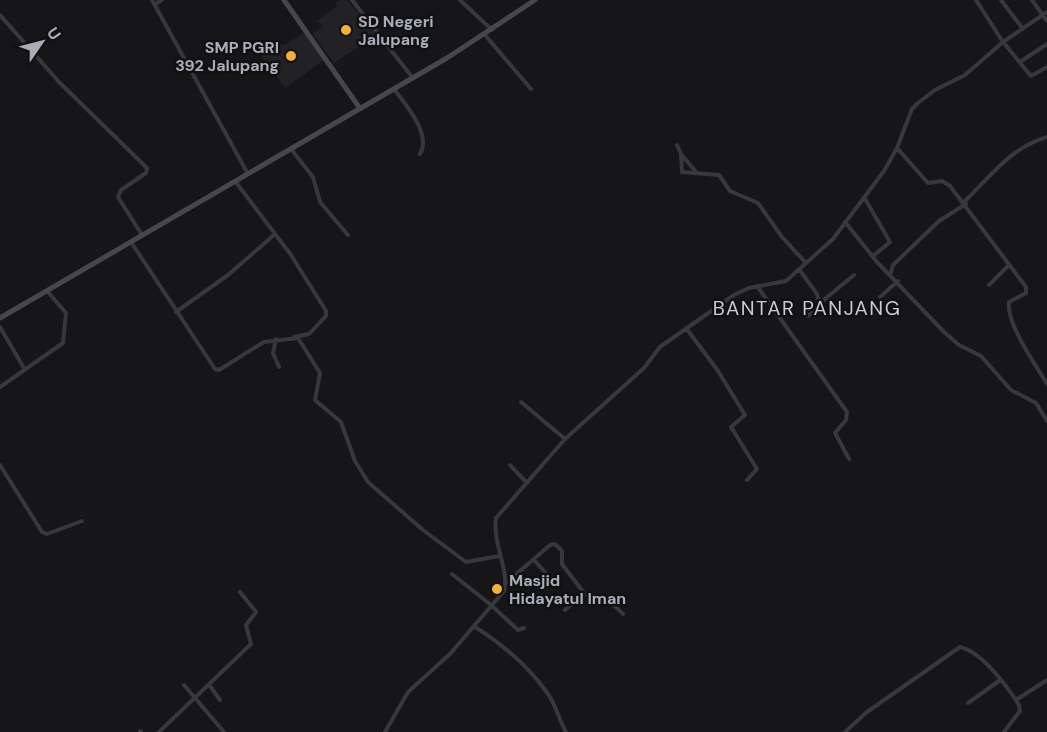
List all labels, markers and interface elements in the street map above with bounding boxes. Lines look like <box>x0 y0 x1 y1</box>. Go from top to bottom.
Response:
place label: SD Negeri Jalupang <box>358 11 434 50</box>
north arrow <box>12 12 72 72</box>
text: U <box>42 23 66 44</box>
marker: SD Negeri Jalupang <box>339 23 353 37</box>
place label: SMP PGRI 392 Jalupang <box>175 37 279 76</box>
marker: SMP PGRI 392 Jalupang <box>284 49 298 63</box>
district label: BANTAR PANJANG <box>713 295 901 321</box>
place label: Masjid Hidayatul Iman <box>509 570 626 609</box>
marker: Masjid Hidayatul Iman <box>490 582 504 596</box>

